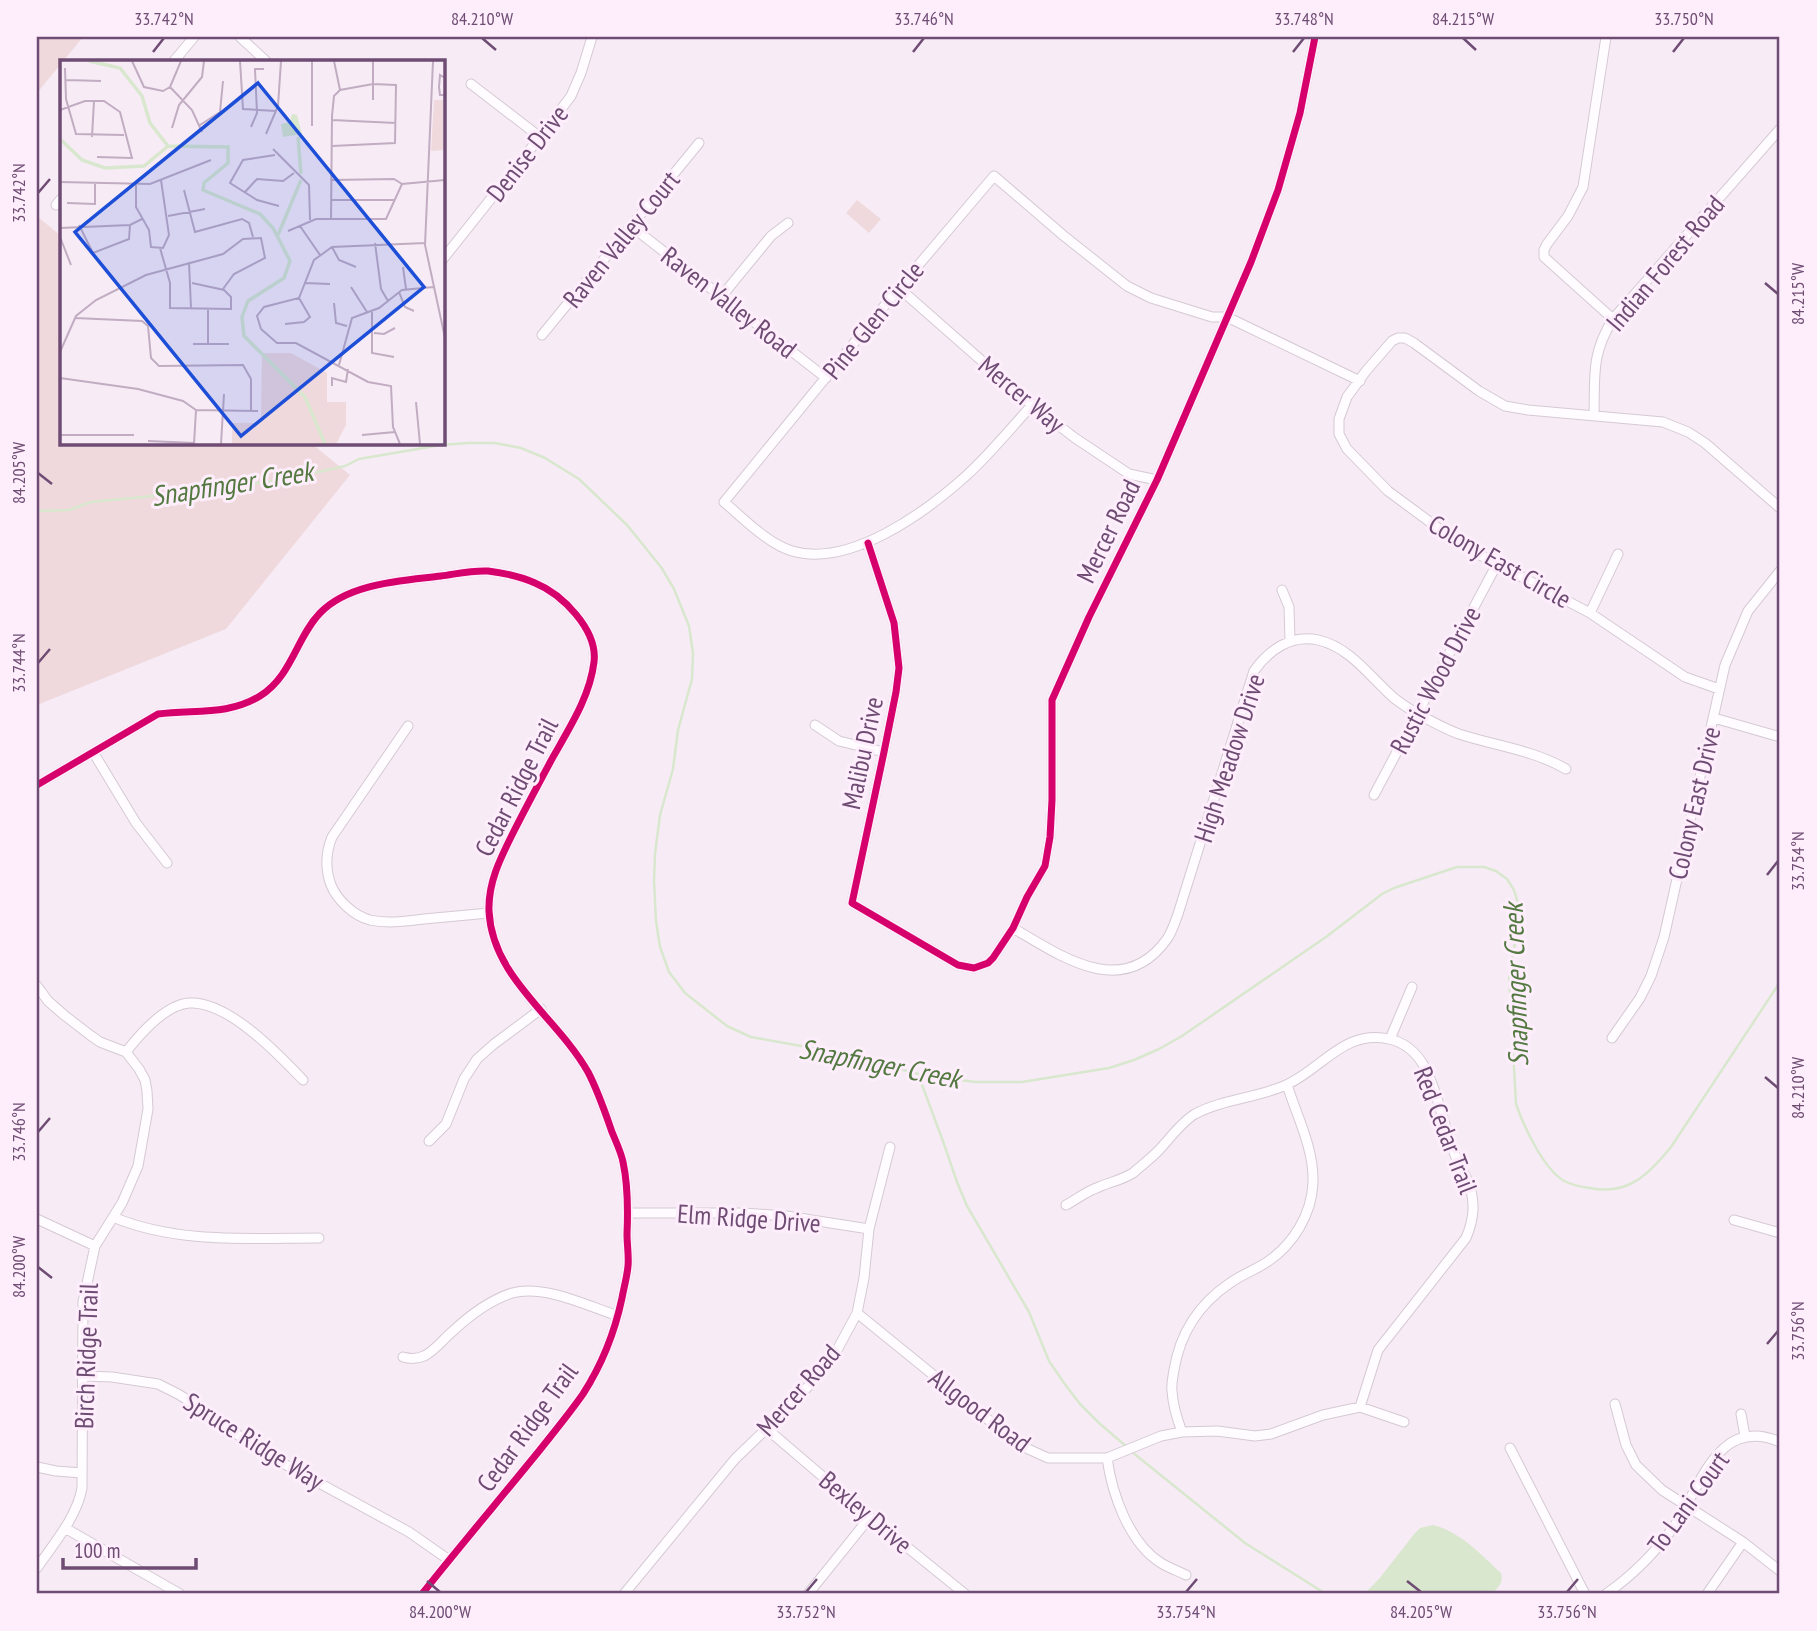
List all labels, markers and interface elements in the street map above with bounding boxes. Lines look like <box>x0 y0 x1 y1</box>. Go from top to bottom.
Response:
text: 33.742°N <box>134 7 194 30</box>
text: 84.210°W <box>451 7 513 30</box>
text: 33.746°N <box>894 7 954 30</box>
text: 33.748°N <box>1274 7 1334 30</box>
text: 84.215°W <box>1432 7 1494 30</box>
text: 33.750°N <box>1654 7 1714 30</box>
inset map <box>60 60 444 444</box>
street label: Denise Drive <box>479 98 575 208</box>
text: 33.742°N <box>7 163 30 223</box>
street label: Raven Valley Court <box>556 164 686 314</box>
street label: Indian Forest Road <box>1599 188 1731 338</box>
street label: Raven Valley Road <box>655 239 803 365</box>
street label: Pine Glen Circle <box>815 254 931 386</box>
text: 84.215°W <box>1786 263 1809 325</box>
street label: Mercer Way <box>972 348 1072 440</box>
text: 84.205°W <box>7 442 30 504</box>
water label: Snapfinger Creek <box>148 451 319 514</box>
street label: Mercer Road <box>1069 474 1147 588</box>
street label: Colony East Circle <box>1423 507 1577 615</box>
street label: Rustic Wood Drive <box>1382 601 1488 759</box>
text: 33.744°N <box>7 633 30 693</box>
street label: High Meadow Drive <box>1186 670 1272 846</box>
street label: Malibu Drive <box>834 694 890 812</box>
street label: Cedar Ridge Trail <box>467 712 565 862</box>
street label: Colony East Drive <box>1660 723 1728 883</box>
text: 33.754°N <box>1786 831 1809 891</box>
water label: Snapfinger Creek <box>1494 900 1536 1067</box>
water label: Snapfinger Creek <box>796 1029 967 1097</box>
text: 84.210°W <box>1786 1057 1809 1119</box>
street label: Red Cedar Trail <box>1407 1062 1485 1198</box>
text: 33.746°N <box>7 1102 30 1162</box>
street label: Elm Ridge Drive <box>676 1197 822 1239</box>
text: 84.200°W <box>7 1236 30 1298</box>
street label: Birch Ridge Trail <box>67 1282 105 1430</box>
text: 33.756°N <box>1786 1301 1809 1361</box>
street label: Mercer Road <box>749 1337 847 1443</box>
street label: Cedar Ridge Trail <box>469 1356 585 1498</box>
street label: Allgood Road <box>922 1361 1038 1459</box>
street label: Spruce Ridge Way <box>178 1385 330 1497</box>
street label: To Lani Court <box>1640 1445 1736 1559</box>
street label: Bexley Drive <box>813 1464 919 1560</box>
scale bar <box>63 1526 196 1570</box>
text: 100 m <box>74 1537 120 1564</box>
text: 84.200°W <box>409 1600 471 1623</box>
text: 33.752°N <box>776 1600 836 1623</box>
text: 33.754°N <box>1156 1600 1216 1623</box>
text: 84.205°W <box>1390 1600 1452 1623</box>
text: 33.756°N <box>1537 1600 1597 1623</box>

